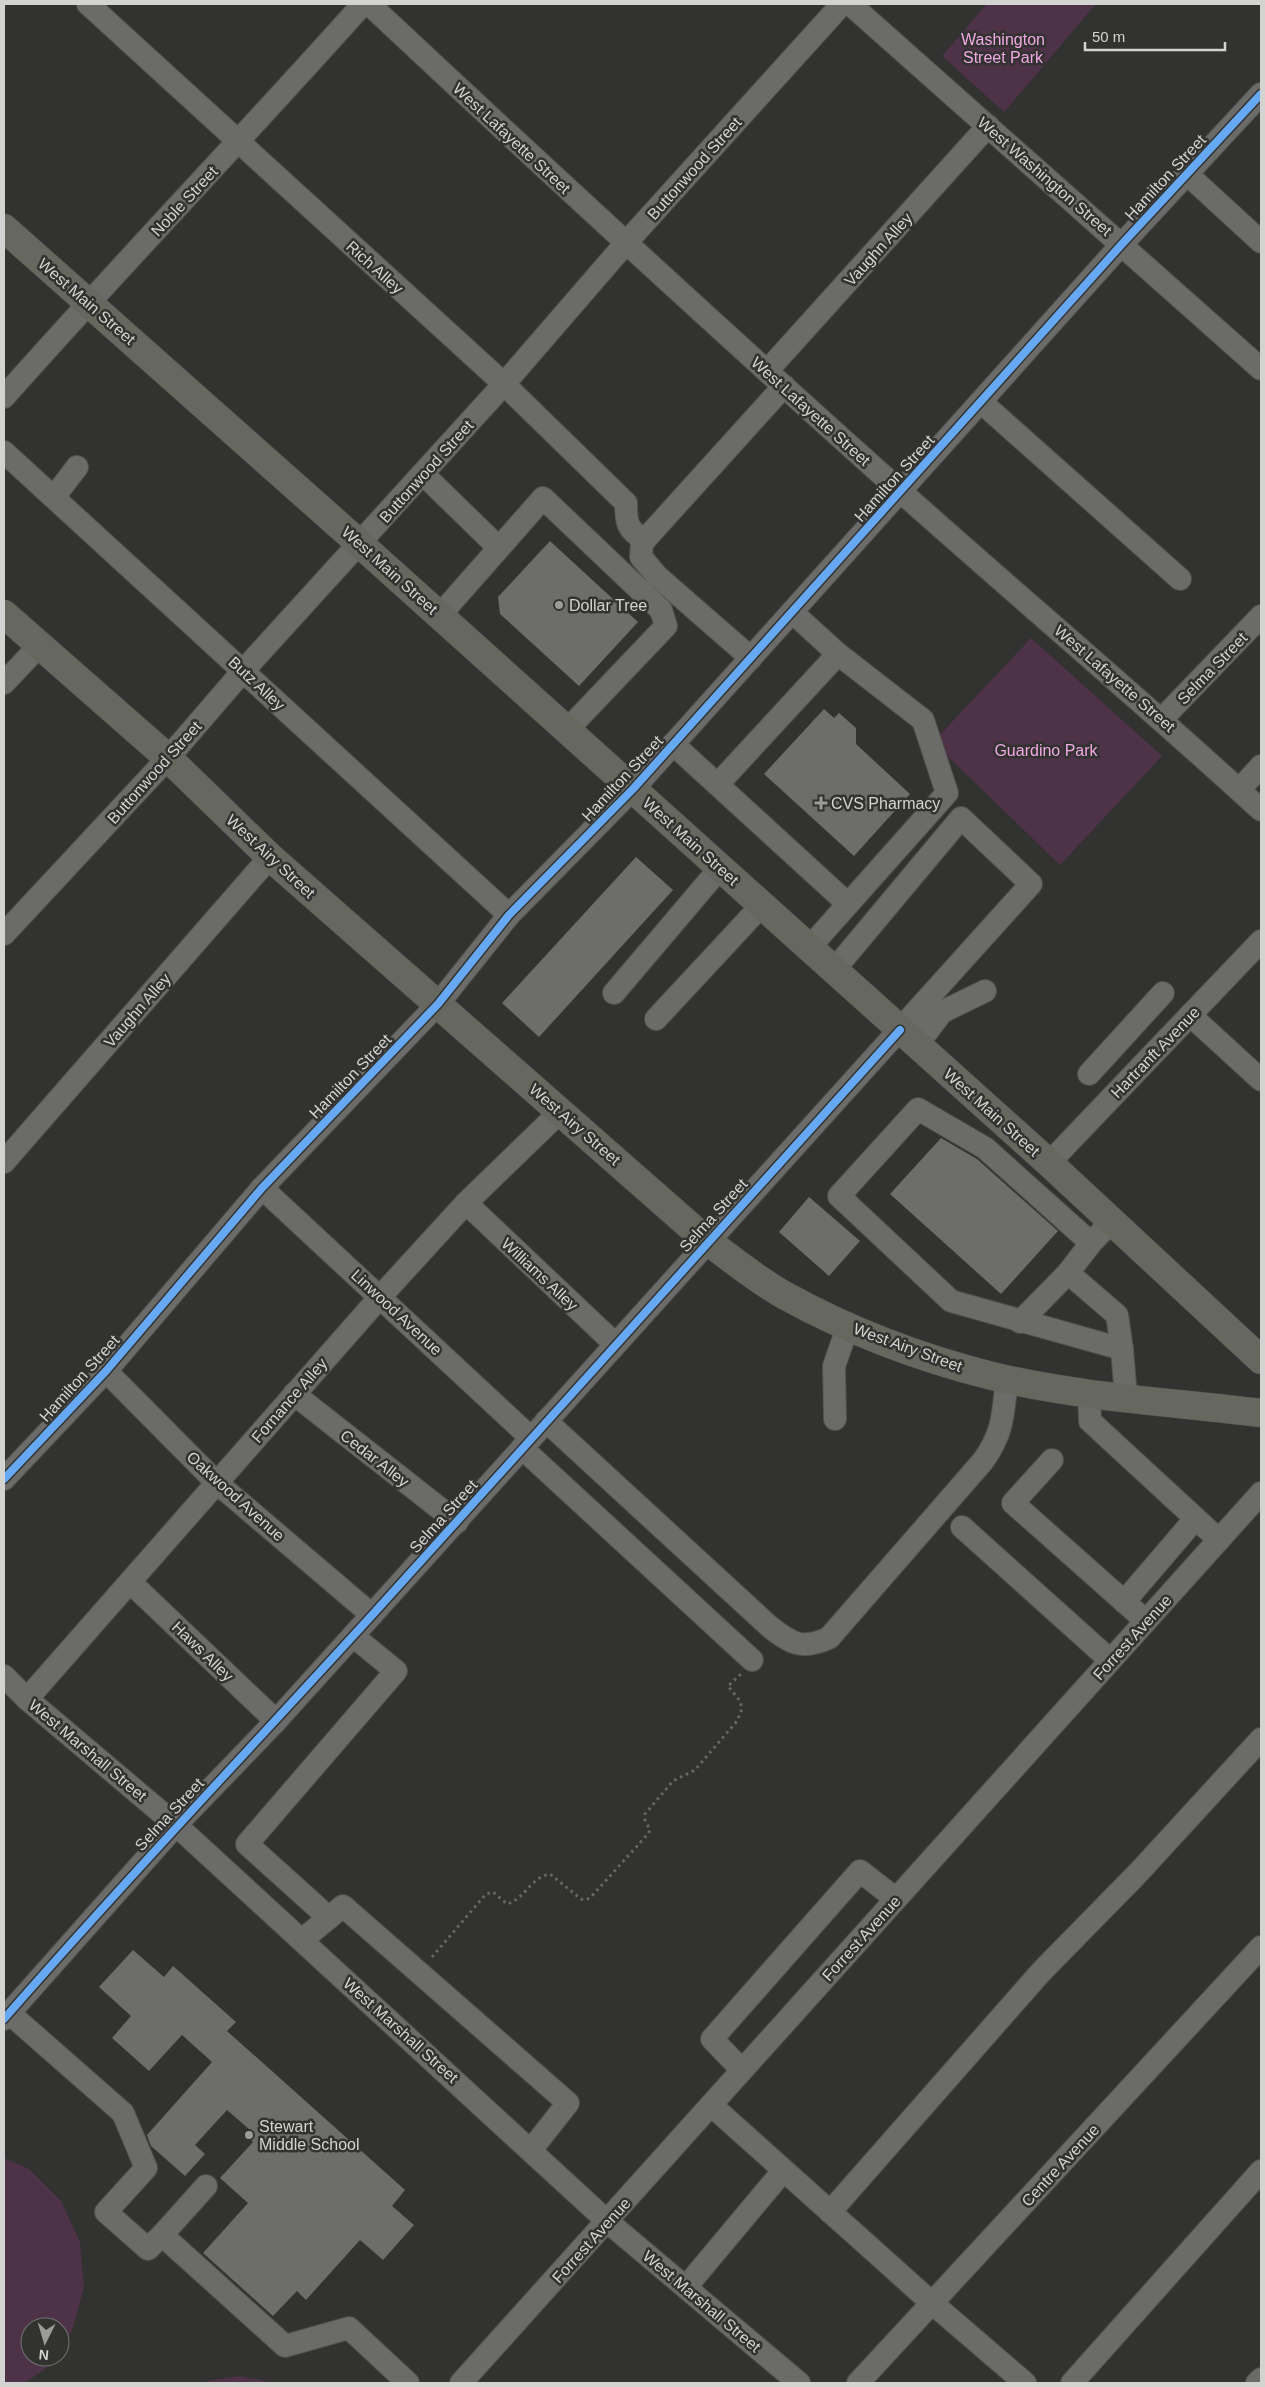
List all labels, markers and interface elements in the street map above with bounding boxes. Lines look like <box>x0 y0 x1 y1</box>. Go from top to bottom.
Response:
scale bar <box>1085 20 1225 52</box>
text: 50 m <box>1092 28 1125 45</box>
park label: Washington Street Park <box>961 31 1045 66</box>
street label: West Lafayette Street <box>450 80 574 197</box>
street label: Buttonwood Street <box>644 113 745 223</box>
street label: West Washington Street <box>974 114 1115 239</box>
street label: Hamilton Street <box>1122 131 1210 223</box>
street label: Noble Street <box>148 163 221 240</box>
street label: Vaughn Alley <box>841 209 916 289</box>
street label: Rich Alley <box>343 238 406 297</box>
street label: West Main Street <box>35 255 139 348</box>
street label: West Lafayette Street <box>748 354 874 469</box>
street label: Buttonwood Street <box>376 416 477 526</box>
street label: Hamilton Street <box>851 431 938 525</box>
street label: West Main Street <box>338 523 441 618</box>
place label: Dollar Tree <box>569 597 647 614</box>
marker: Dollar Tree <box>553 599 565 611</box>
street label: West Lafayette Street <box>1051 622 1179 736</box>
street label: Selma Street <box>1174 629 1251 708</box>
street label: Butz Alley <box>225 653 288 714</box>
street label: Buttonwood Street <box>104 717 205 827</box>
street label: Hamilton Street <box>579 732 667 824</box>
park label: Guardino Park <box>994 742 1099 759</box>
street label: West Main Street <box>639 794 742 889</box>
place label: CVS Pharmacy <box>831 795 940 812</box>
marker: CVS Pharmacy <box>815 797 827 809</box>
street label: West Airy Street <box>223 811 319 902</box>
street label: Vaughn Alley <box>101 970 174 1051</box>
street label: Hartranft Avenue <box>1108 1003 1203 1101</box>
street label: Hamilton Street <box>306 1030 395 1122</box>
street label: West Main Street <box>940 1065 1043 1160</box>
street label: West Airy Street <box>526 1080 624 1169</box>
street label: Selma Street <box>676 1175 751 1255</box>
street label: Williams Alley <box>498 1235 581 1314</box>
street label: Linwood Avenue <box>348 1266 445 1359</box>
street label: West Airy Street <box>851 1320 965 1375</box>
street label: Hamilton Street <box>36 1331 123 1425</box>
street label: Fornance Alley <box>248 1355 331 1446</box>
street label: Cedar Alley <box>337 1427 412 1490</box>
street label: Oakwood Avenue <box>183 1448 288 1545</box>
street label: Selma Street <box>406 1476 481 1556</box>
street label: Forrest Avenue <box>1090 1591 1175 1683</box>
street label: Haws Alley <box>169 1618 237 1685</box>
street label: West Marshall Street <box>25 1696 150 1805</box>
street label: Selma Street <box>132 1774 207 1854</box>
street label: Forrest Avenue <box>819 1892 904 1984</box>
street label: West Marshall Street <box>340 1974 462 2087</box>
place label: Stewart Middle School <box>259 2118 360 2153</box>
street label: Centre Avenue <box>1018 2121 1103 2210</box>
marker: Stewart Middle School <box>243 2129 255 2141</box>
street label: Forrest Avenue <box>549 2194 634 2286</box>
street label: West Marshall Street <box>639 2247 764 2356</box>
north arrow <box>20 2317 70 2367</box>
text: N <box>38 2347 50 2363</box>

